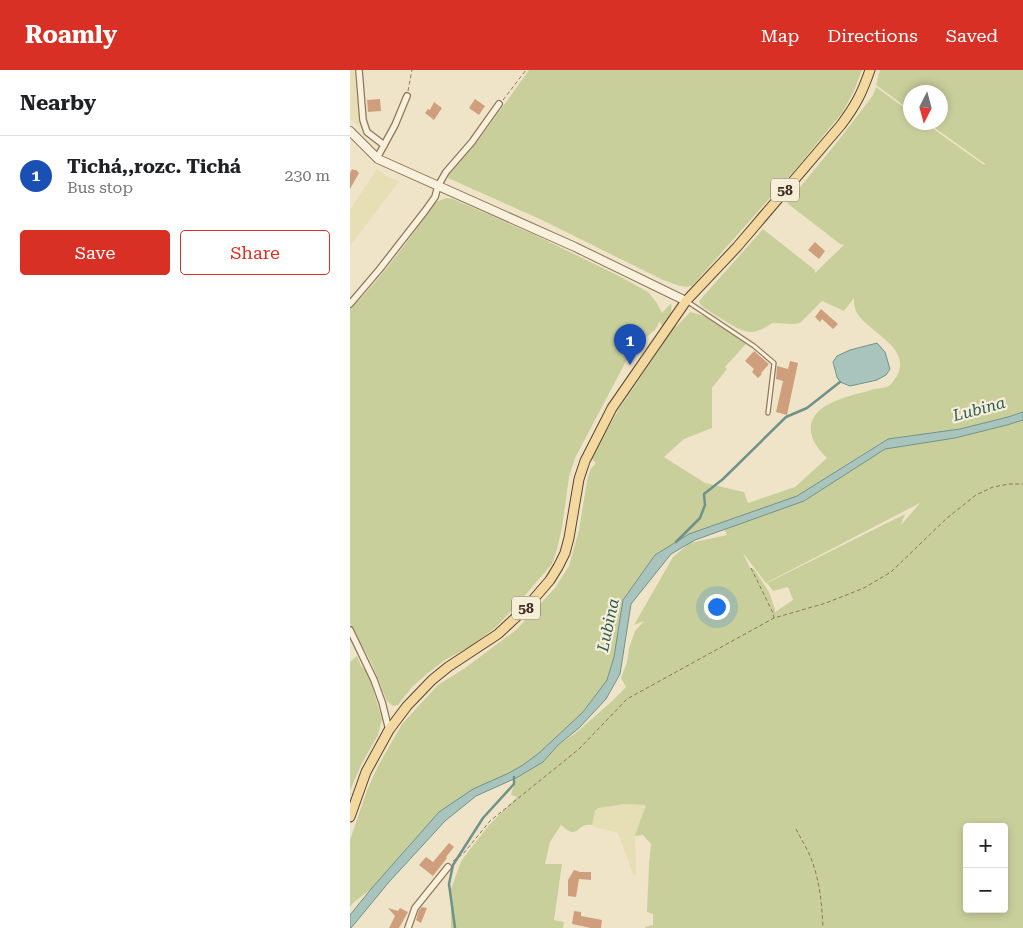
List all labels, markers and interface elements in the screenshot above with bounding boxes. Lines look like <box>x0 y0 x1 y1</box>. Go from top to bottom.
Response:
text: Roamly <box>25 21 117 49</box>
text: Map <box>761 25 799 46</box>
text: Directions <box>827 25 918 46</box>
text: Saved <box>946 25 998 46</box>
north arrow <box>903 85 948 130</box>
text: Nearby <box>20 91 96 115</box>
text: Tichá,,rozc. Tichá <box>67 155 241 178</box>
text: 1 <box>32 166 40 185</box>
text: 230 m <box>284 166 330 185</box>
text: Bus stop <box>67 178 133 197</box>
road number: 58 <box>771 178 799 202</box>
button: Save <box>20 230 170 275</box>
button: Share <box>180 230 330 275</box>
pin: 1 <box>614 324 646 365</box>
water label: Lubina <box>950 393 1008 425</box>
your location <box>704 594 730 620</box>
road number: 58 <box>512 596 540 620</box>
water label: Lubina <box>593 596 623 654</box>
map controls <box>963 823 1008 913</box>
button: + <box>963 823 1008 868</box>
button: − <box>963 868 1008 913</box>

